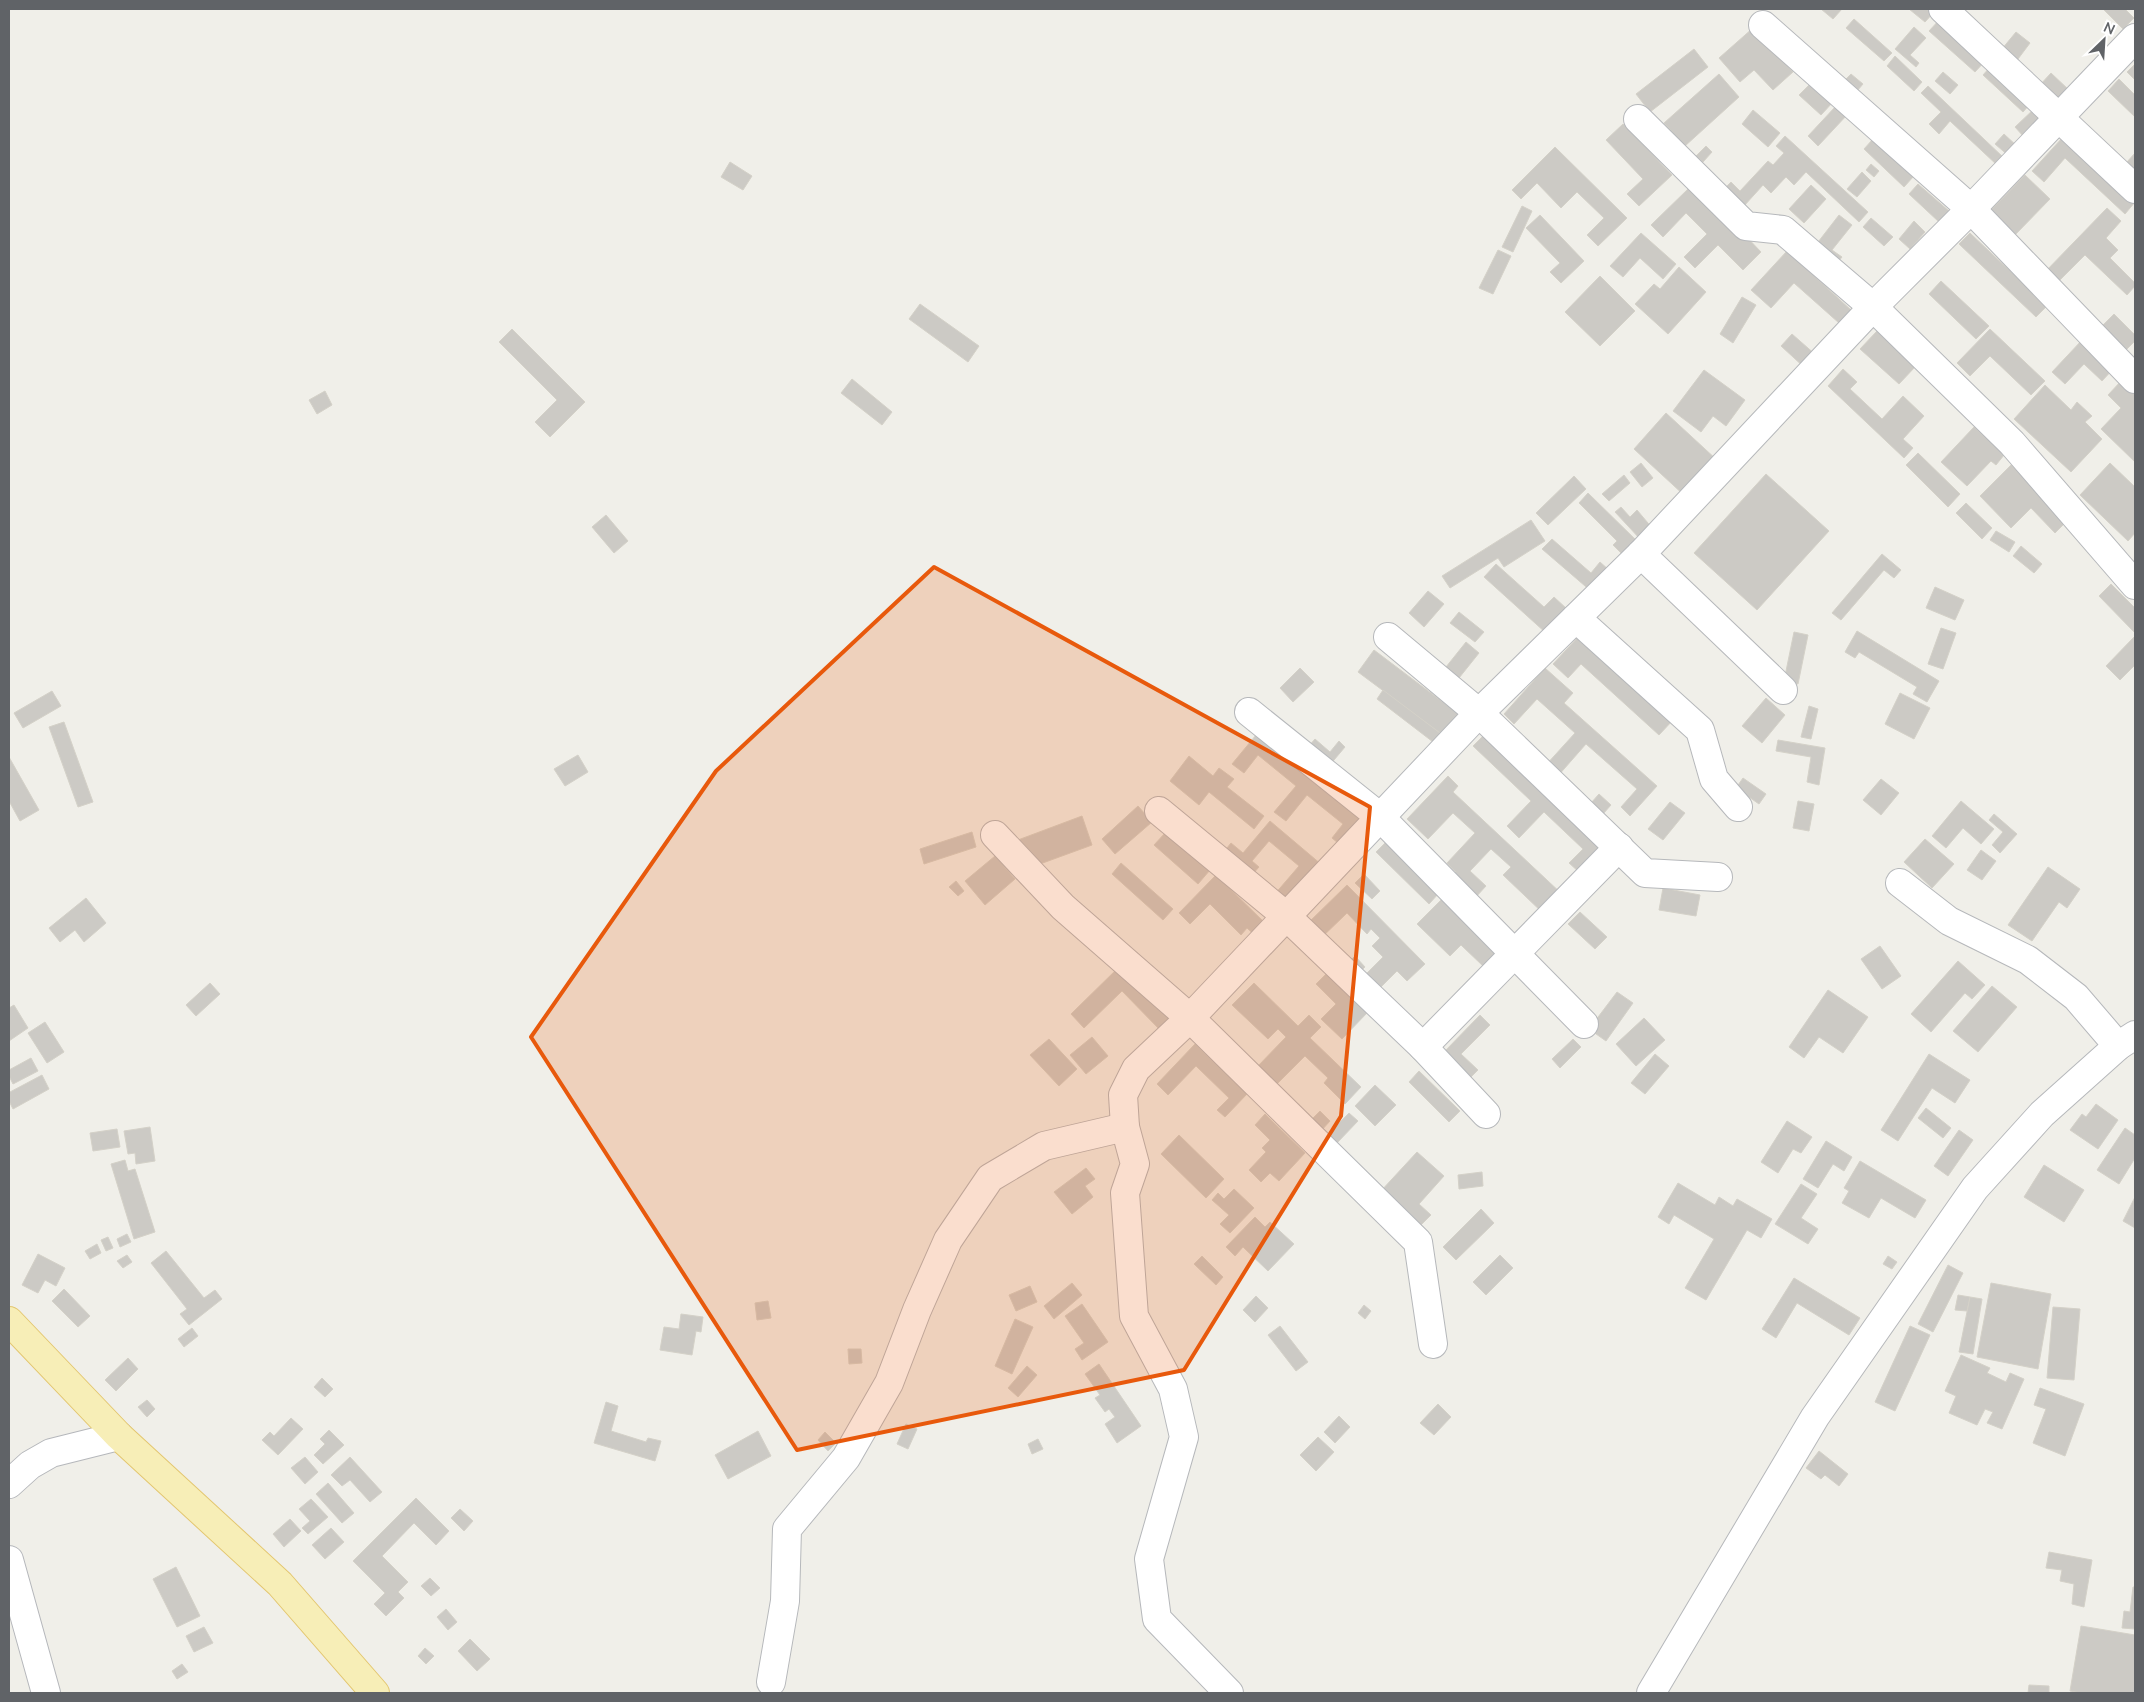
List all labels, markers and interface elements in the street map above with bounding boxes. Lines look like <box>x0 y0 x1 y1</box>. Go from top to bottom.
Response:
north arrow <box>2079 15 2129 65</box>
text: N <box>2101 18 2118 39</box>

